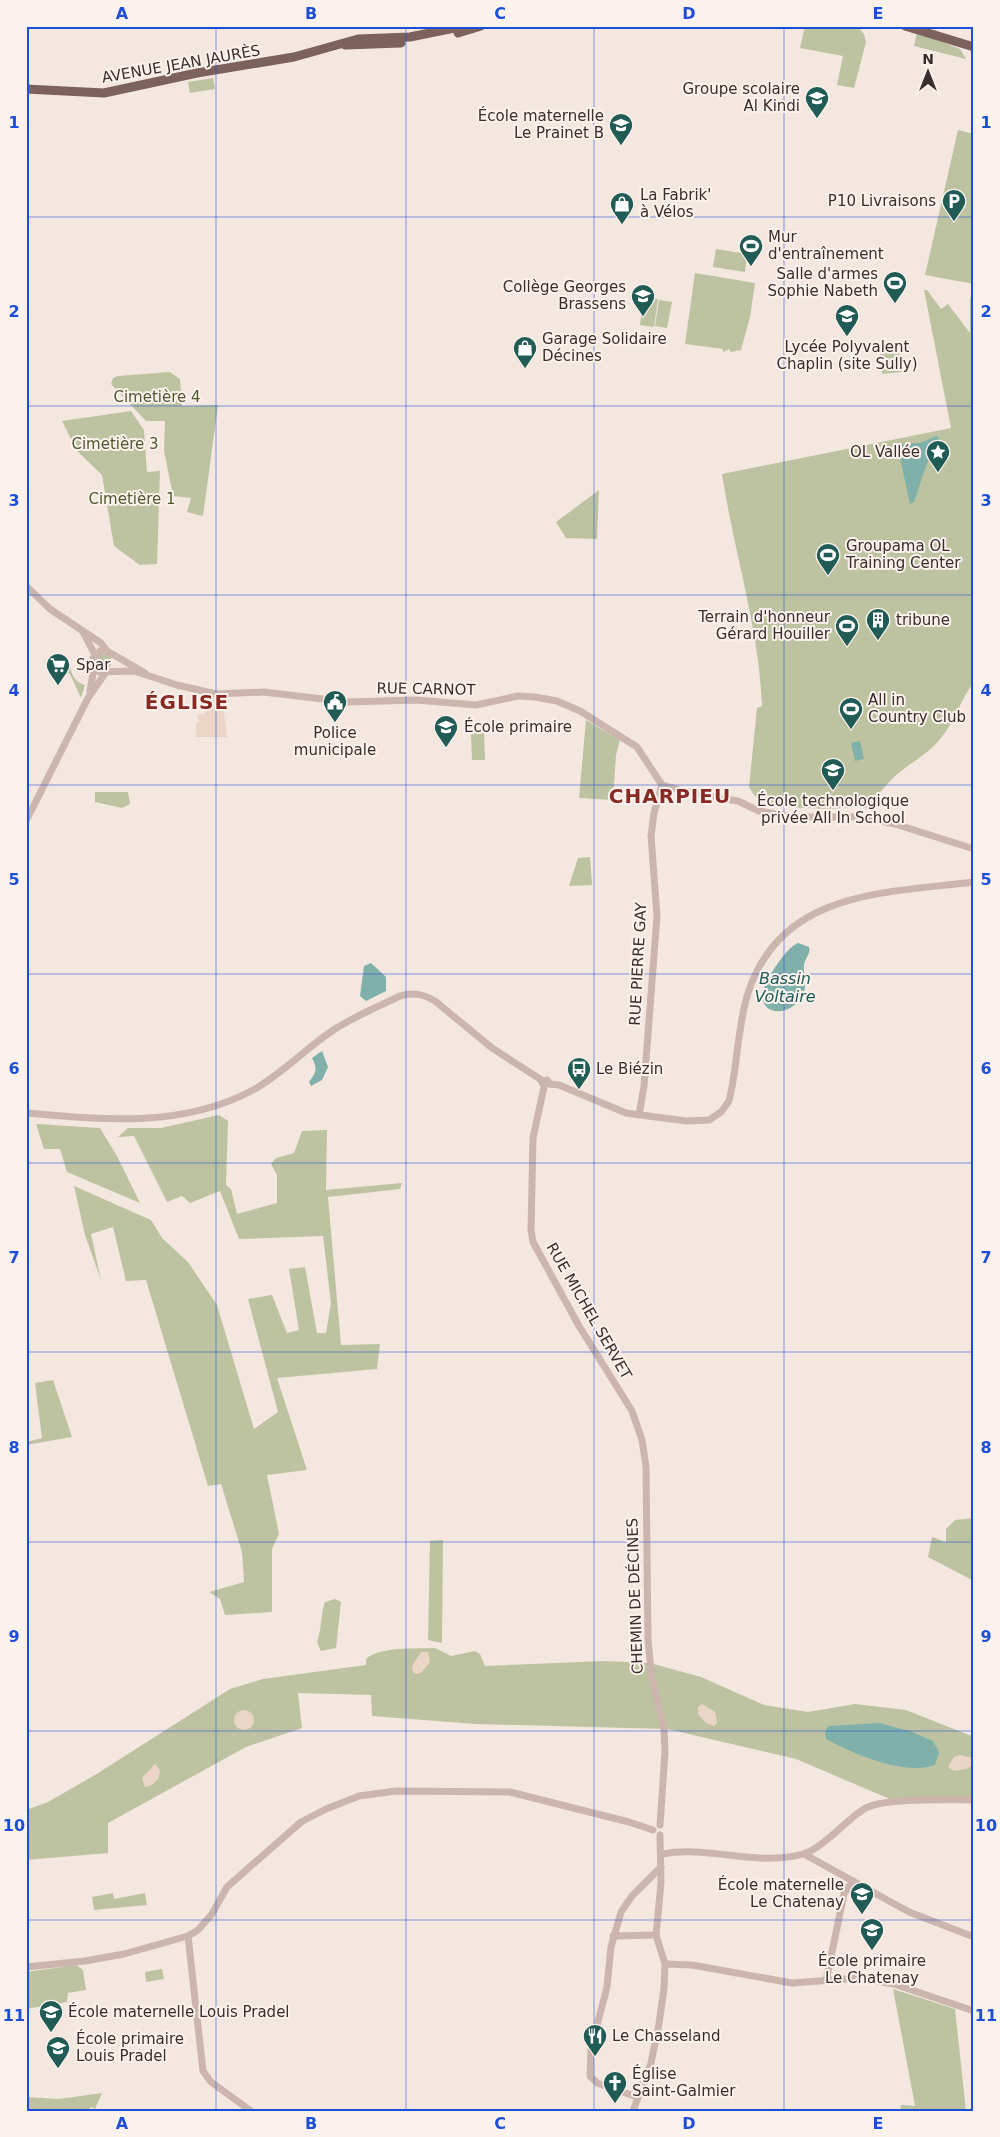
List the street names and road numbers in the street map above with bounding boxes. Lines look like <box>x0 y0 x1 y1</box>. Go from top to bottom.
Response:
street label: AVENUE JEAN JAURÈS <box>100 40 262 87</box>
street label: RUE CARNOT <box>376 679 476 699</box>
street label: RUE PIERRE GAY <box>626 901 650 1026</box>
street label: RUE MICHEL SERVET <box>542 1239 636 1383</box>
street label: CHEMIN DE DÉCINES <box>622 1517 647 1675</box>

